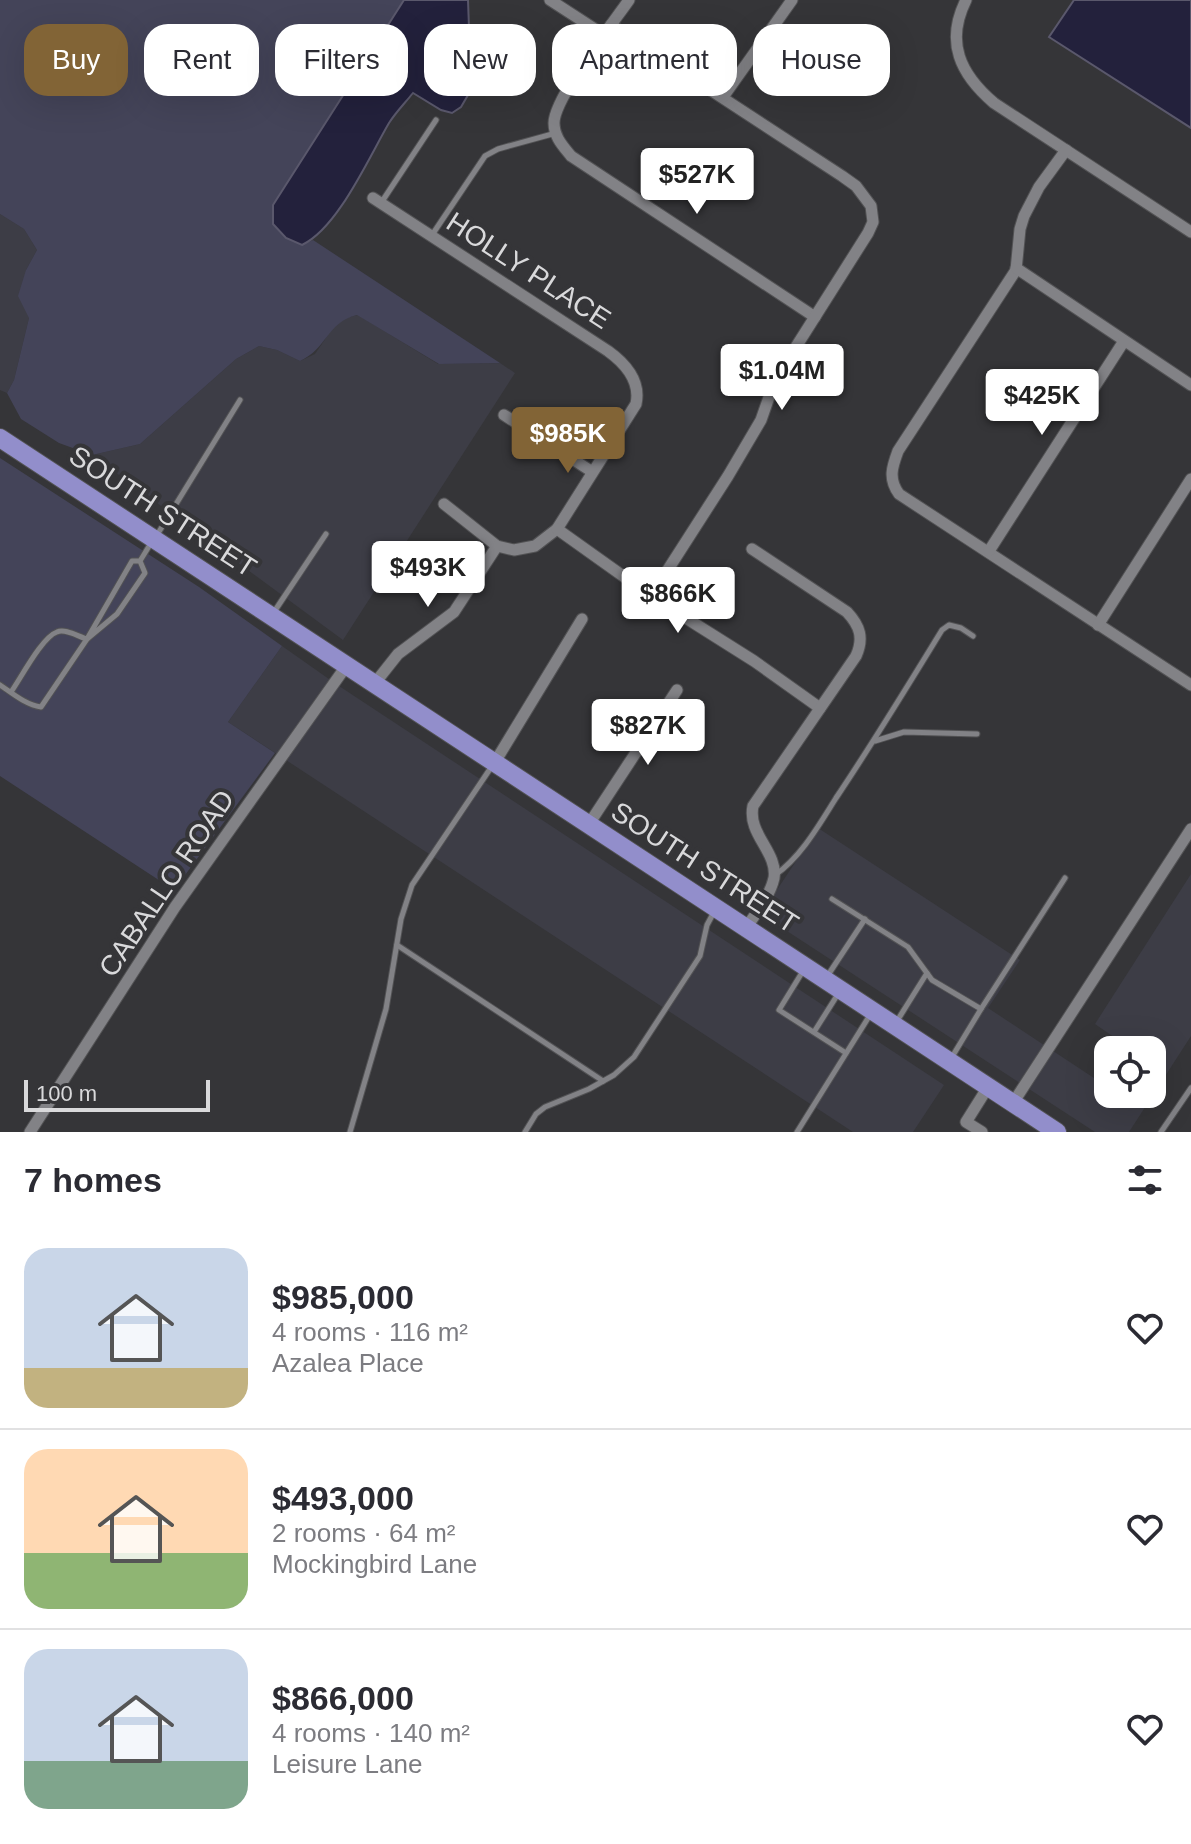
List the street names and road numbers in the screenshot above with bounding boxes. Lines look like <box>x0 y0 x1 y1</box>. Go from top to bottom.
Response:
street label: HOLLY PLACE <box>441 206 616 335</box>
street label: SOUTH STREET <box>64 440 262 583</box>
street label: CABALLO ROAD <box>93 784 240 982</box>
street label: SOUTH STREET <box>606 796 804 939</box>

